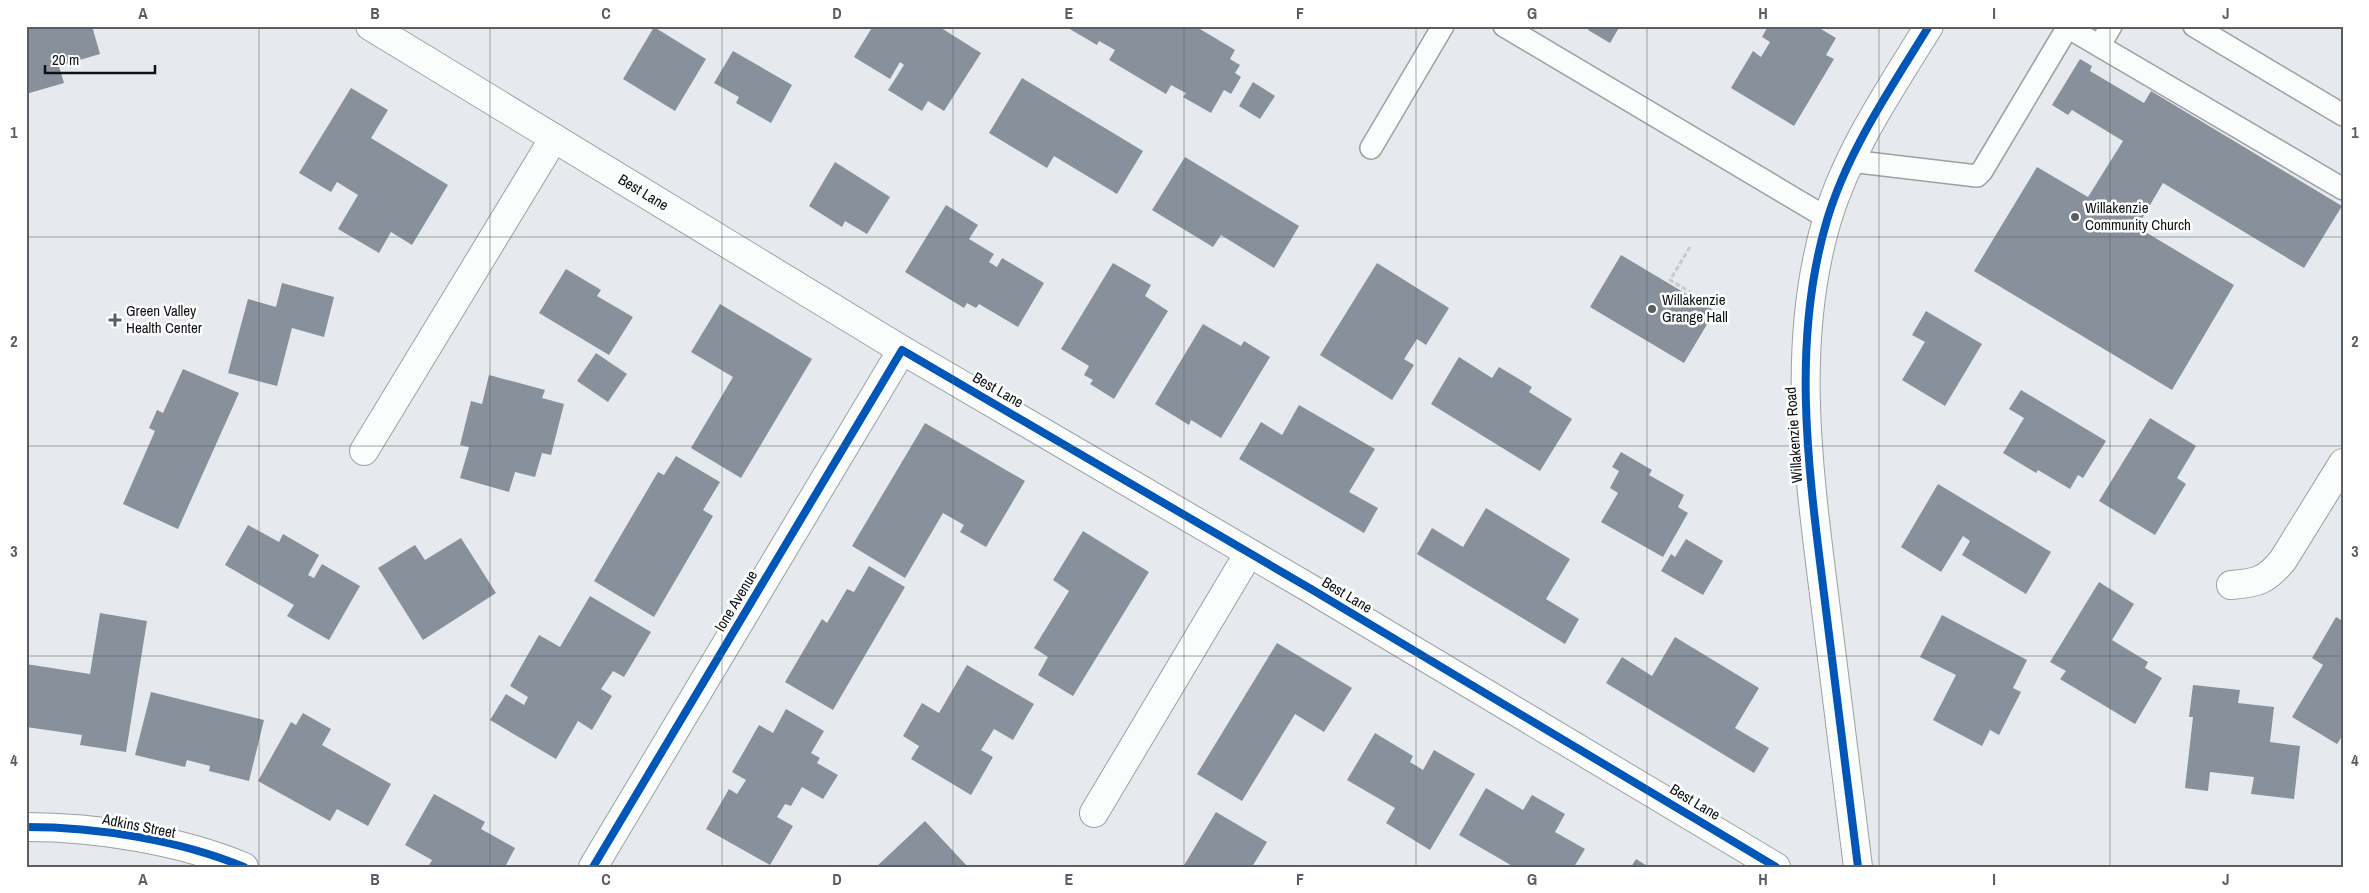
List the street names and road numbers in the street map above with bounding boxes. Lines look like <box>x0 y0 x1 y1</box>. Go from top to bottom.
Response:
street label: Best Lane <box>614 169 673 215</box>
street label: Best Lane <box>969 367 1028 413</box>
street label: Willakenzie Road <box>1780 386 1807 484</box>
street label: Ione Avenue <box>709 566 762 635</box>
street label: Best Lane <box>1318 571 1377 618</box>
street label: Best Lane <box>1666 778 1725 825</box>
street label: Adkins Street <box>100 808 178 843</box>

